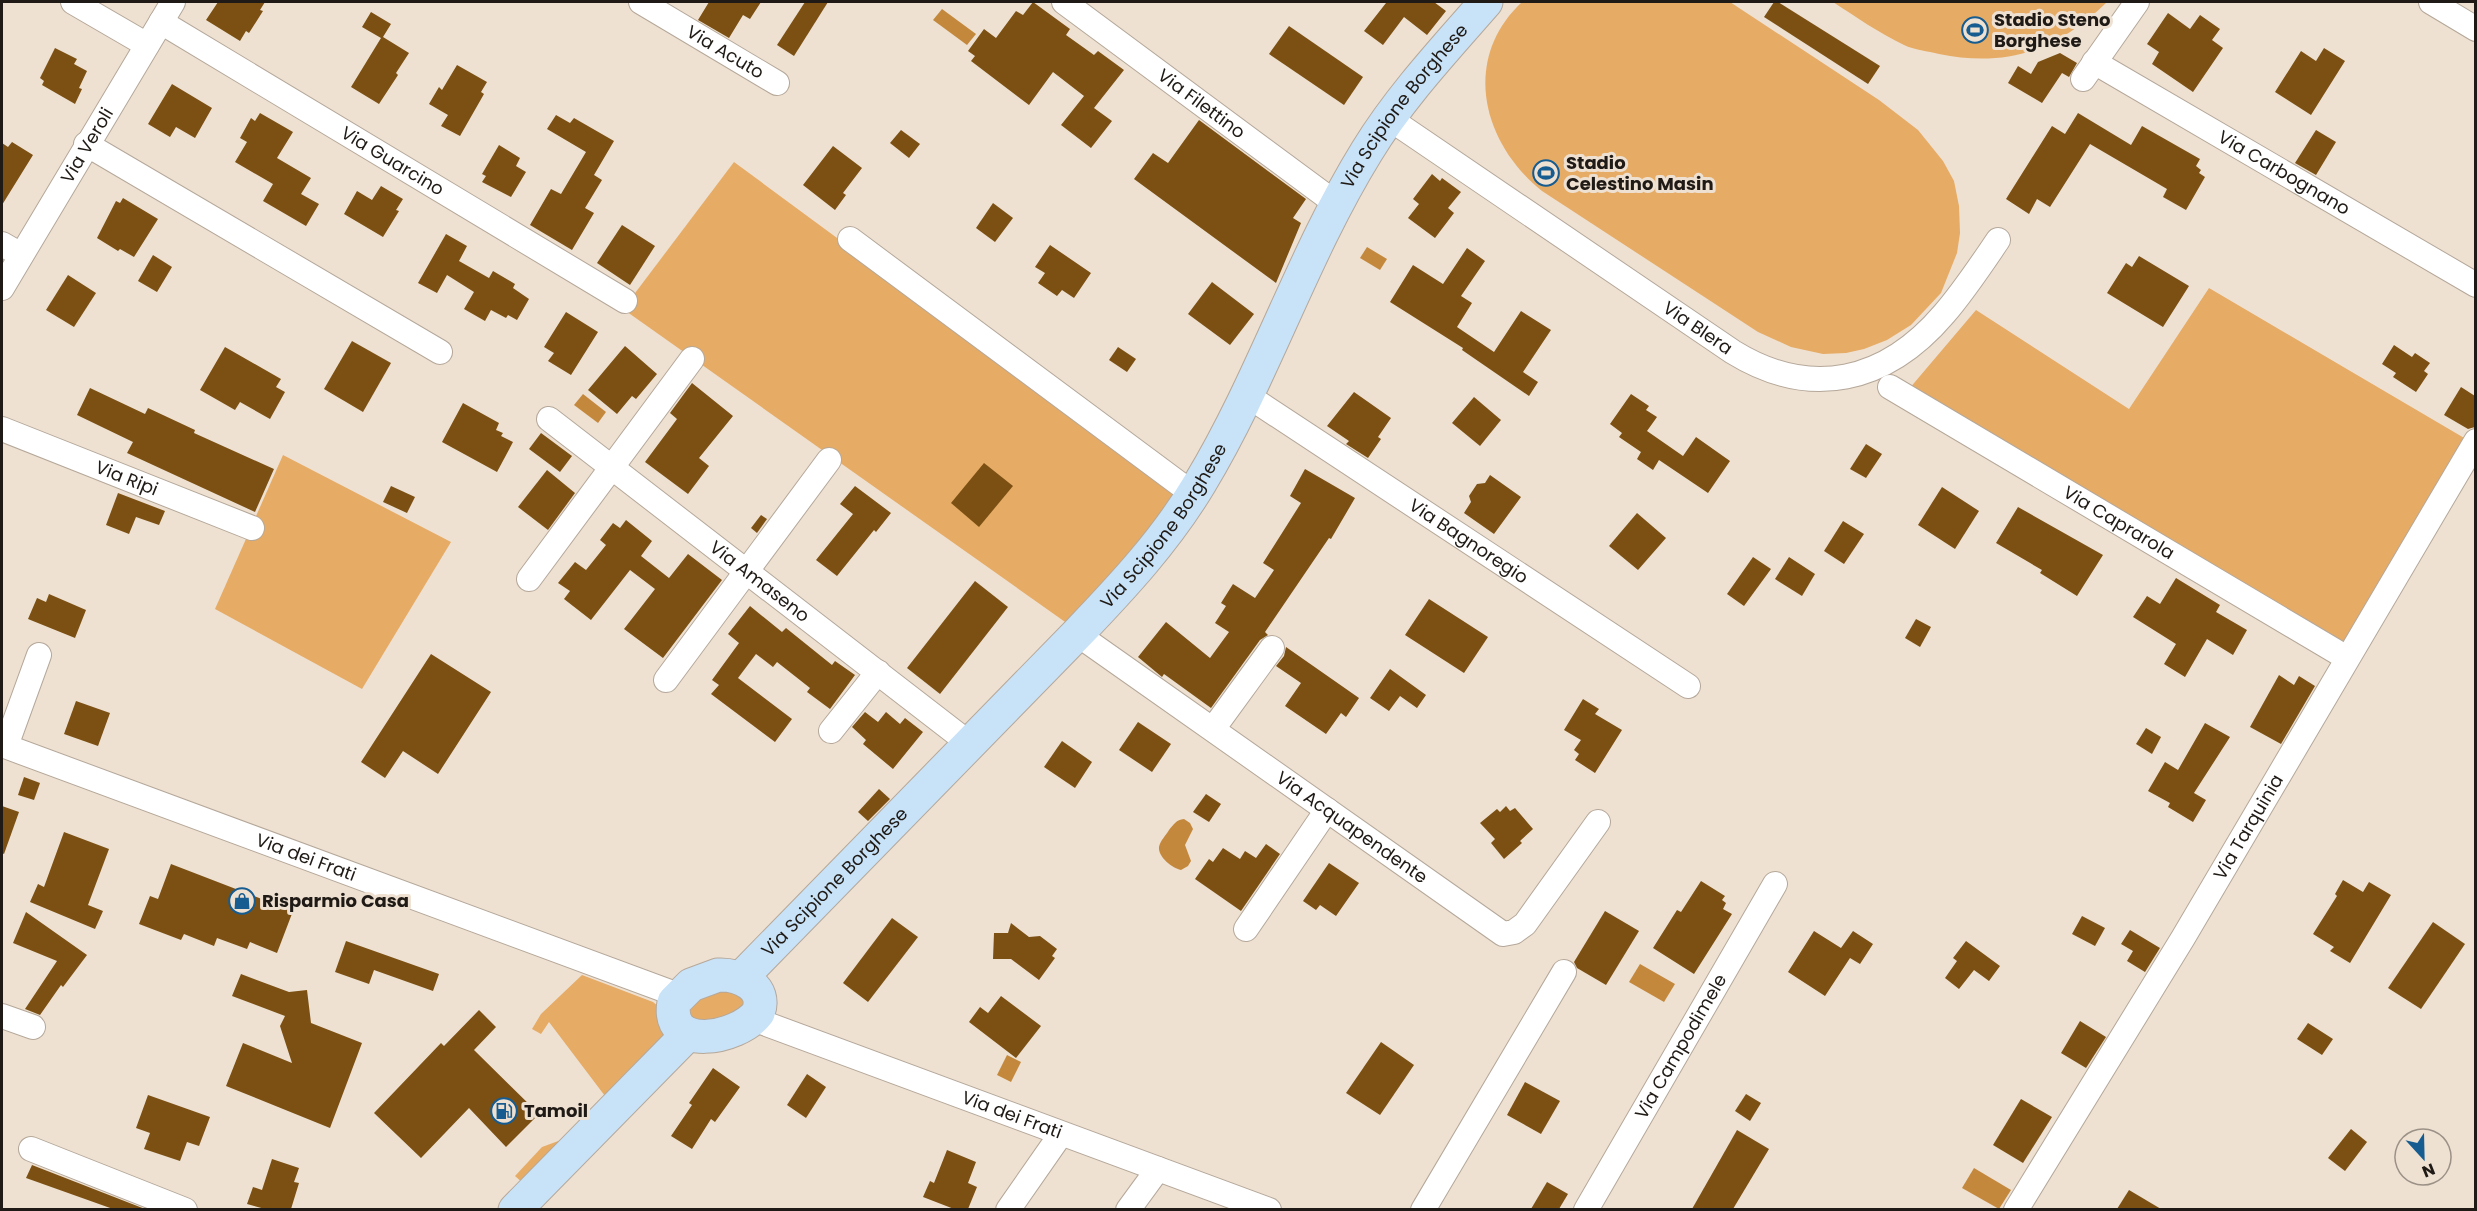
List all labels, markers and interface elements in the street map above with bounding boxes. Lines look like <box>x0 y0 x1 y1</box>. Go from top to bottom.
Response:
place label: Stadio Steno Borghese <box>1994 7 2110 53</box>
sports icon: Stadio Steno Borghese <box>1960 15 1990 45</box>
street label: Via Scipione Borghese <box>1335 18 1473 193</box>
street label: Via Acuto <box>682 19 769 85</box>
street label: Via Filettino <box>1153 63 1251 144</box>
street label: Via Veroli <box>54 103 119 188</box>
street label: Via Guarcino <box>336 120 449 201</box>
street label: Via Carbognano <box>2214 124 2355 221</box>
place label: Stadio Celestino Masin <box>1566 150 1714 196</box>
sports icon: Stadio Celestino Masin <box>1531 158 1561 188</box>
street label: Via Blera <box>1658 295 1738 360</box>
street label: Via Scipione Borghese <box>1094 439 1232 614</box>
street label: Via Ripi <box>92 454 162 502</box>
street label: Via Caprarola <box>2059 479 2179 565</box>
street label: Via Bagnoregio <box>1404 492 1533 589</box>
street label: Via Amaseno <box>705 535 815 628</box>
street label: Via Acquapendente <box>1271 765 1433 889</box>
street label: Via Tarquinia <box>2207 769 2289 884</box>
street label: Via Scipione Borghese <box>755 802 913 962</box>
street label: Via dei Frati <box>252 827 360 887</box>
shop icon: Risparmio Casa <box>227 886 257 916</box>
place label: Risparmio Casa <box>262 888 409 913</box>
street label: Via Campodimele <box>1628 969 1732 1123</box>
street label: Via dei Frati <box>958 1084 1066 1144</box>
fuel station icon: Tamoil <box>489 1096 519 1126</box>
place label: Tamoil <box>524 1098 588 1123</box>
north arrow <box>2393 1127 2453 1187</box>
text: N <box>2419 1158 2438 1183</box>

